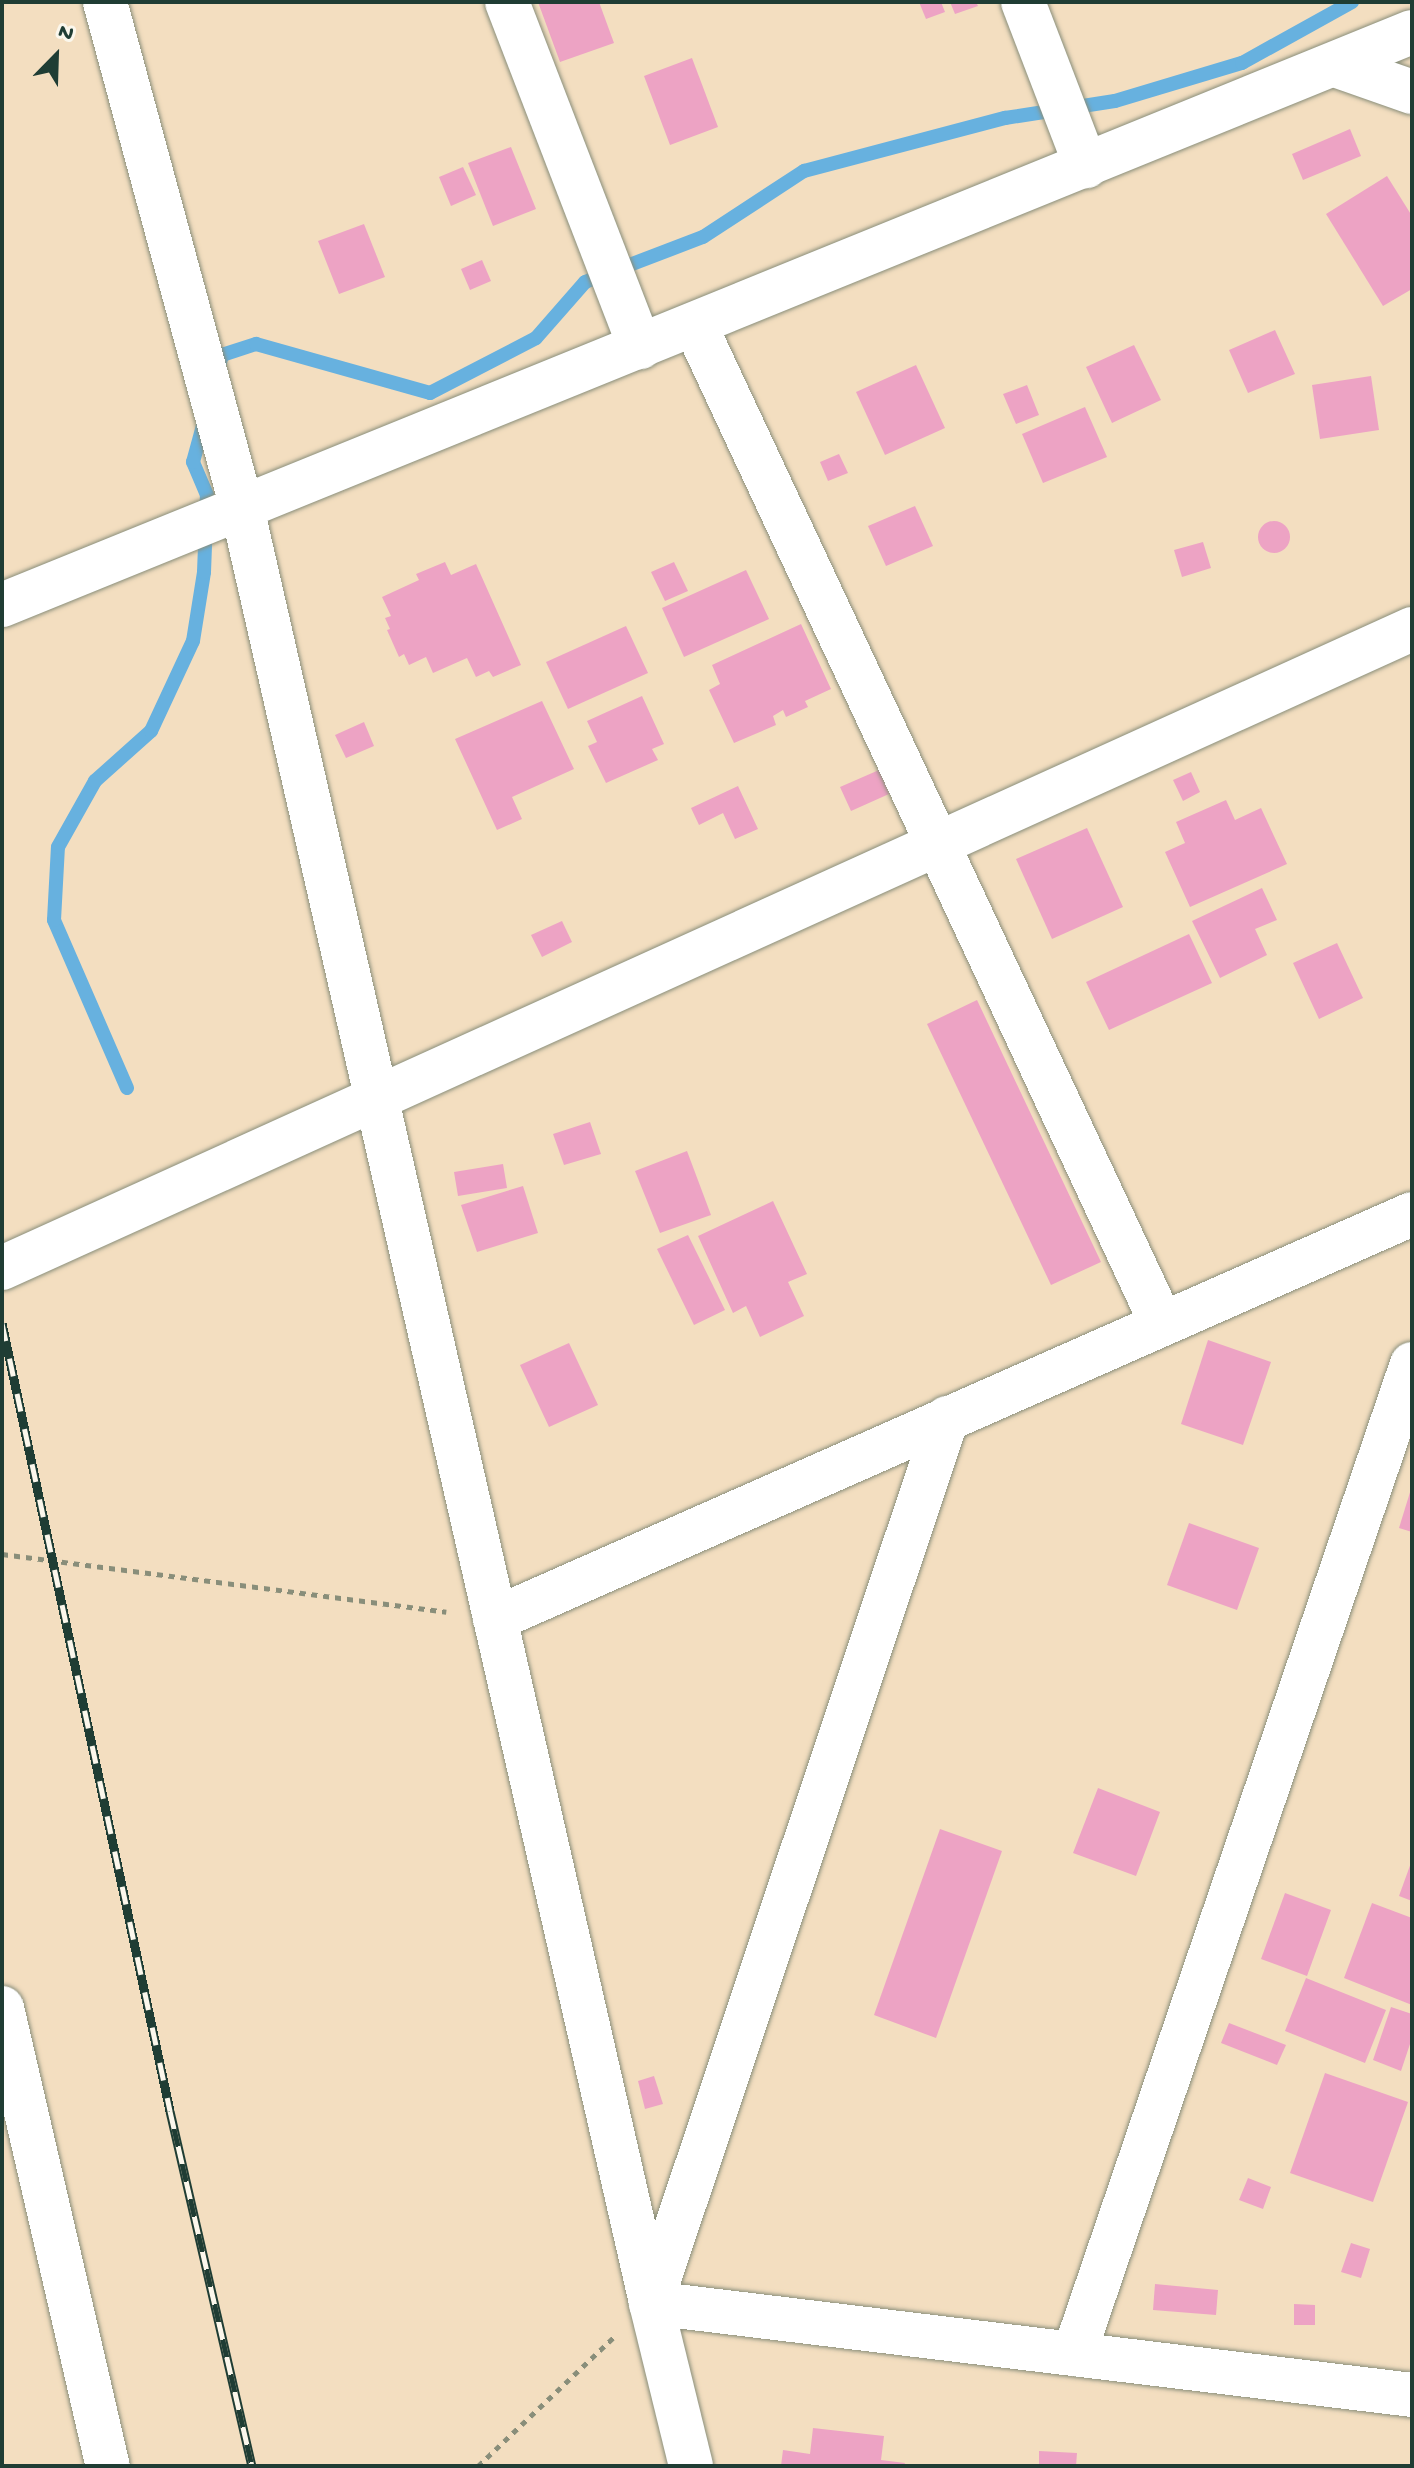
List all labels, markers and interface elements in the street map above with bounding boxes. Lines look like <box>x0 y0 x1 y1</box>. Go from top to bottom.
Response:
north arrow <box>16 16 96 96</box>
text: N <box>54 19 77 49</box>

